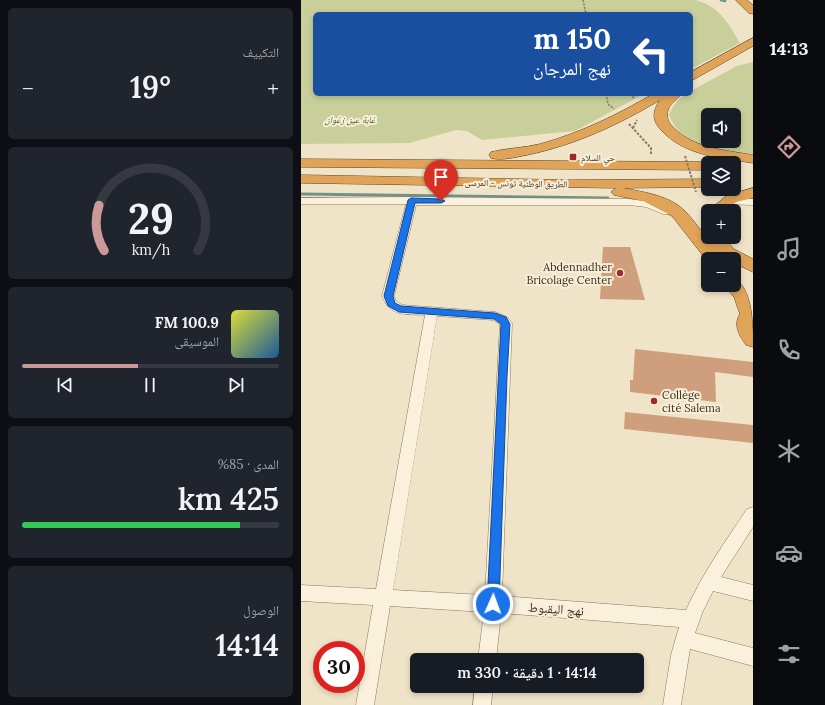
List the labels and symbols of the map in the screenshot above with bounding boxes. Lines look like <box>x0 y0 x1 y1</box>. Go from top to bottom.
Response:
park label: غابة عين زغوان <box>325 114 376 126</box>
marker: حي السلام <box>568 152 578 162</box>
place label: حي السلام <box>581 152 615 165</box>
pin <box>424 160 458 201</box>
street label: الطريق الوطنية تونس - المرسى <box>465 177 567 190</box>
place label: Abdennadher Bricolage Center <box>526 260 612 287</box>
marker: Abdennadher Bricolage Center <box>615 268 625 278</box>
place label: Collège cité Salema <box>662 388 721 415</box>
marker: Collège cité Salema <box>649 396 659 406</box>
position arrow <box>472 583 514 625</box>
street label: نهج اليقبوط <box>527 599 585 620</box>
speed limit sign: 30 <box>313 641 365 693</box>

